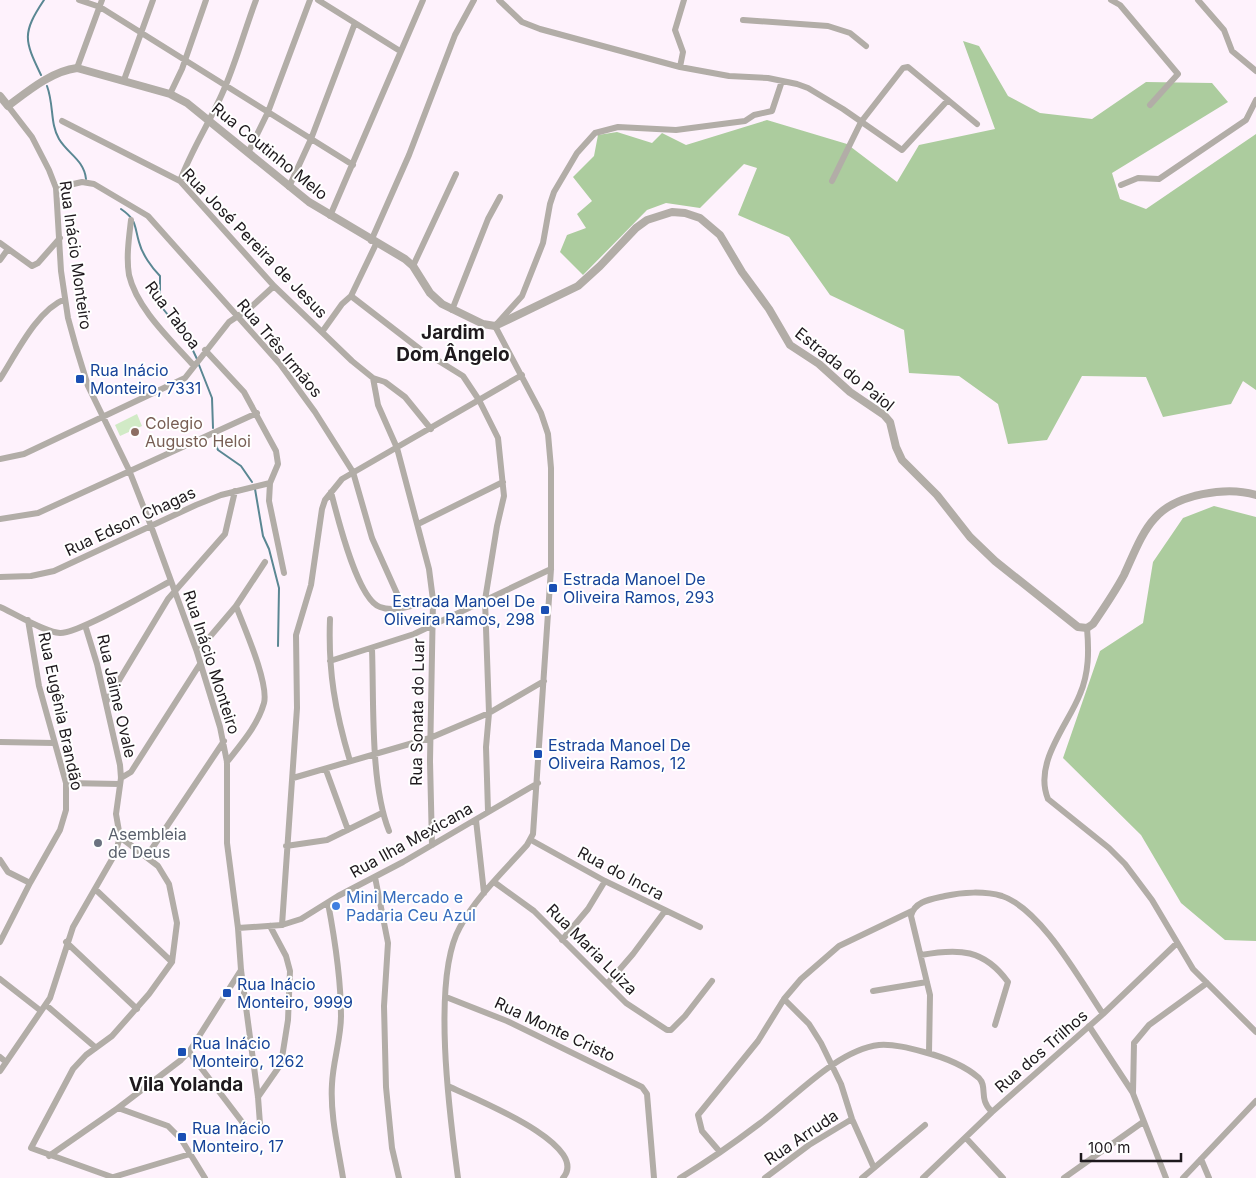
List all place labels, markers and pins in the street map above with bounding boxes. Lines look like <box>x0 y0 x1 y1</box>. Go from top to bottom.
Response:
place label: Rua Inácio Monteiro, 7331 <box>90 360 201 398</box>
marker: Rua Inácio Monteiro, 7331 <box>74 373 86 385</box>
place label: Colegio Augusto Heloi <box>145 413 251 451</box>
marker: Colegio Augusto Heloi <box>129 426 141 438</box>
place label: Estrada Manoel De Oliveira Ramos, 293 <box>563 569 714 607</box>
marker: Estrada Manoel De Oliveira Ramos, 293 <box>547 582 559 594</box>
place label: Estrada Manoel De Oliveira Ramos, 298 <box>384 591 535 629</box>
marker: Estrada Manoel De Oliveira Ramos, 298 <box>539 604 551 616</box>
place label: Estrada Manoel De Oliveira Ramos, 12 <box>548 735 691 773</box>
marker: Estrada Manoel De Oliveira Ramos, 12 <box>532 748 544 760</box>
place label: Asembleia de Deus <box>108 824 187 862</box>
marker: Asembleia de Deus <box>92 837 104 849</box>
place label: Mini Mercado e Padaria Ceu Azul <box>346 887 476 925</box>
marker: Mini Mercado e Padaria Ceu Azul <box>330 900 342 912</box>
place label: Rua Inácio Monteiro, 9999 <box>237 974 353 1012</box>
marker: Rua Inácio Monteiro, 9999 <box>221 987 233 999</box>
place label: Rua Inácio Monteiro, 1262 <box>192 1033 304 1071</box>
marker: Rua Inácio Monteiro, 1262 <box>176 1046 188 1058</box>
place label: Rua Inácio Monteiro, 17 <box>192 1118 284 1156</box>
marker: Rua Inácio Monteiro, 17 <box>176 1131 188 1143</box>

